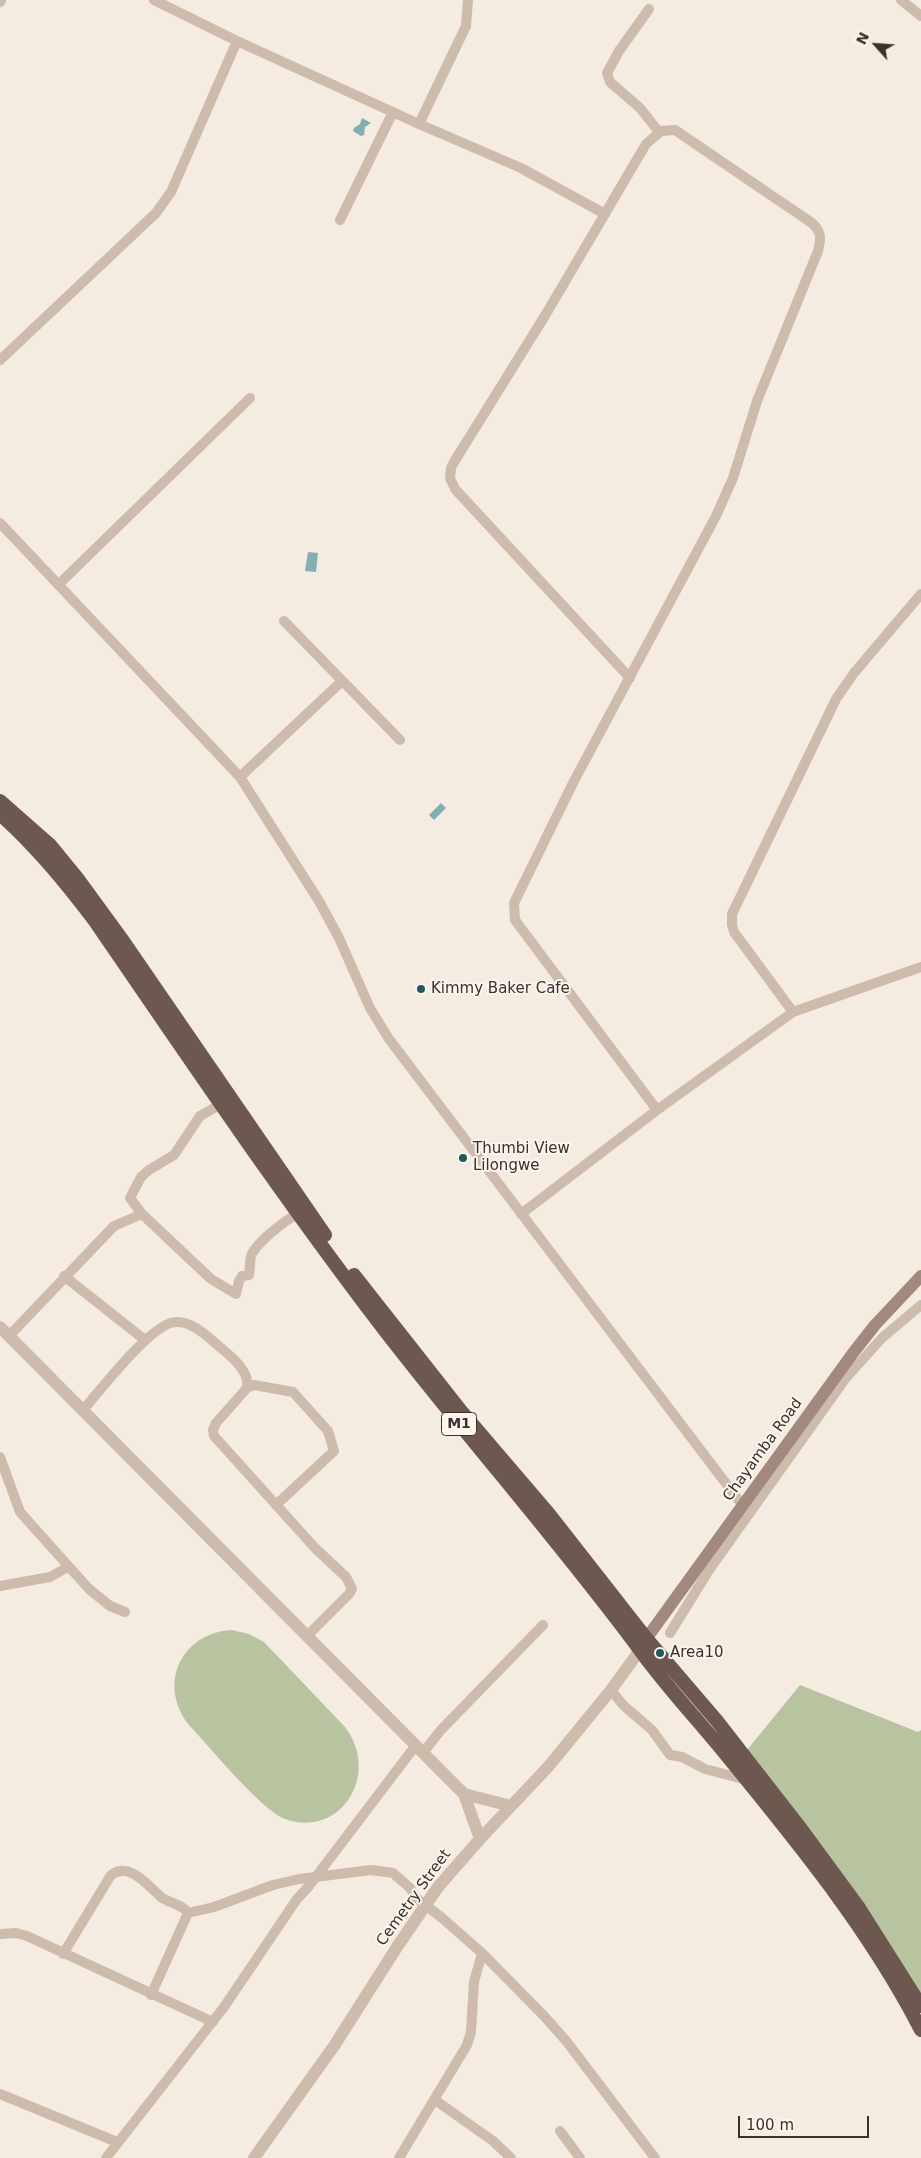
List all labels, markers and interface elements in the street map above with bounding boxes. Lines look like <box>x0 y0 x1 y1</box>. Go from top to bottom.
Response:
north arrow <box>851 20 901 70</box>
text: N <box>853 30 872 47</box>
place label: Kimmy Baker Cafe <box>431 980 570 998</box>
marker: Kimmy Baker Cafe <box>415 983 427 995</box>
place label: Thumbi View Lilongwe <box>473 1140 570 1175</box>
marker: Thumbi View Lilongwe <box>457 1152 469 1164</box>
street label: Chayamba Road <box>720 1395 806 1505</box>
road number: M1 <box>442 1412 476 1436</box>
place label: Area10 <box>670 1644 724 1662</box>
marker: Area10 <box>654 1647 666 1659</box>
street label: Cemetry Street <box>373 1846 455 1950</box>
scale bar <box>741 2106 872 2138</box>
text: 100 m <box>746 2116 794 2134</box>

